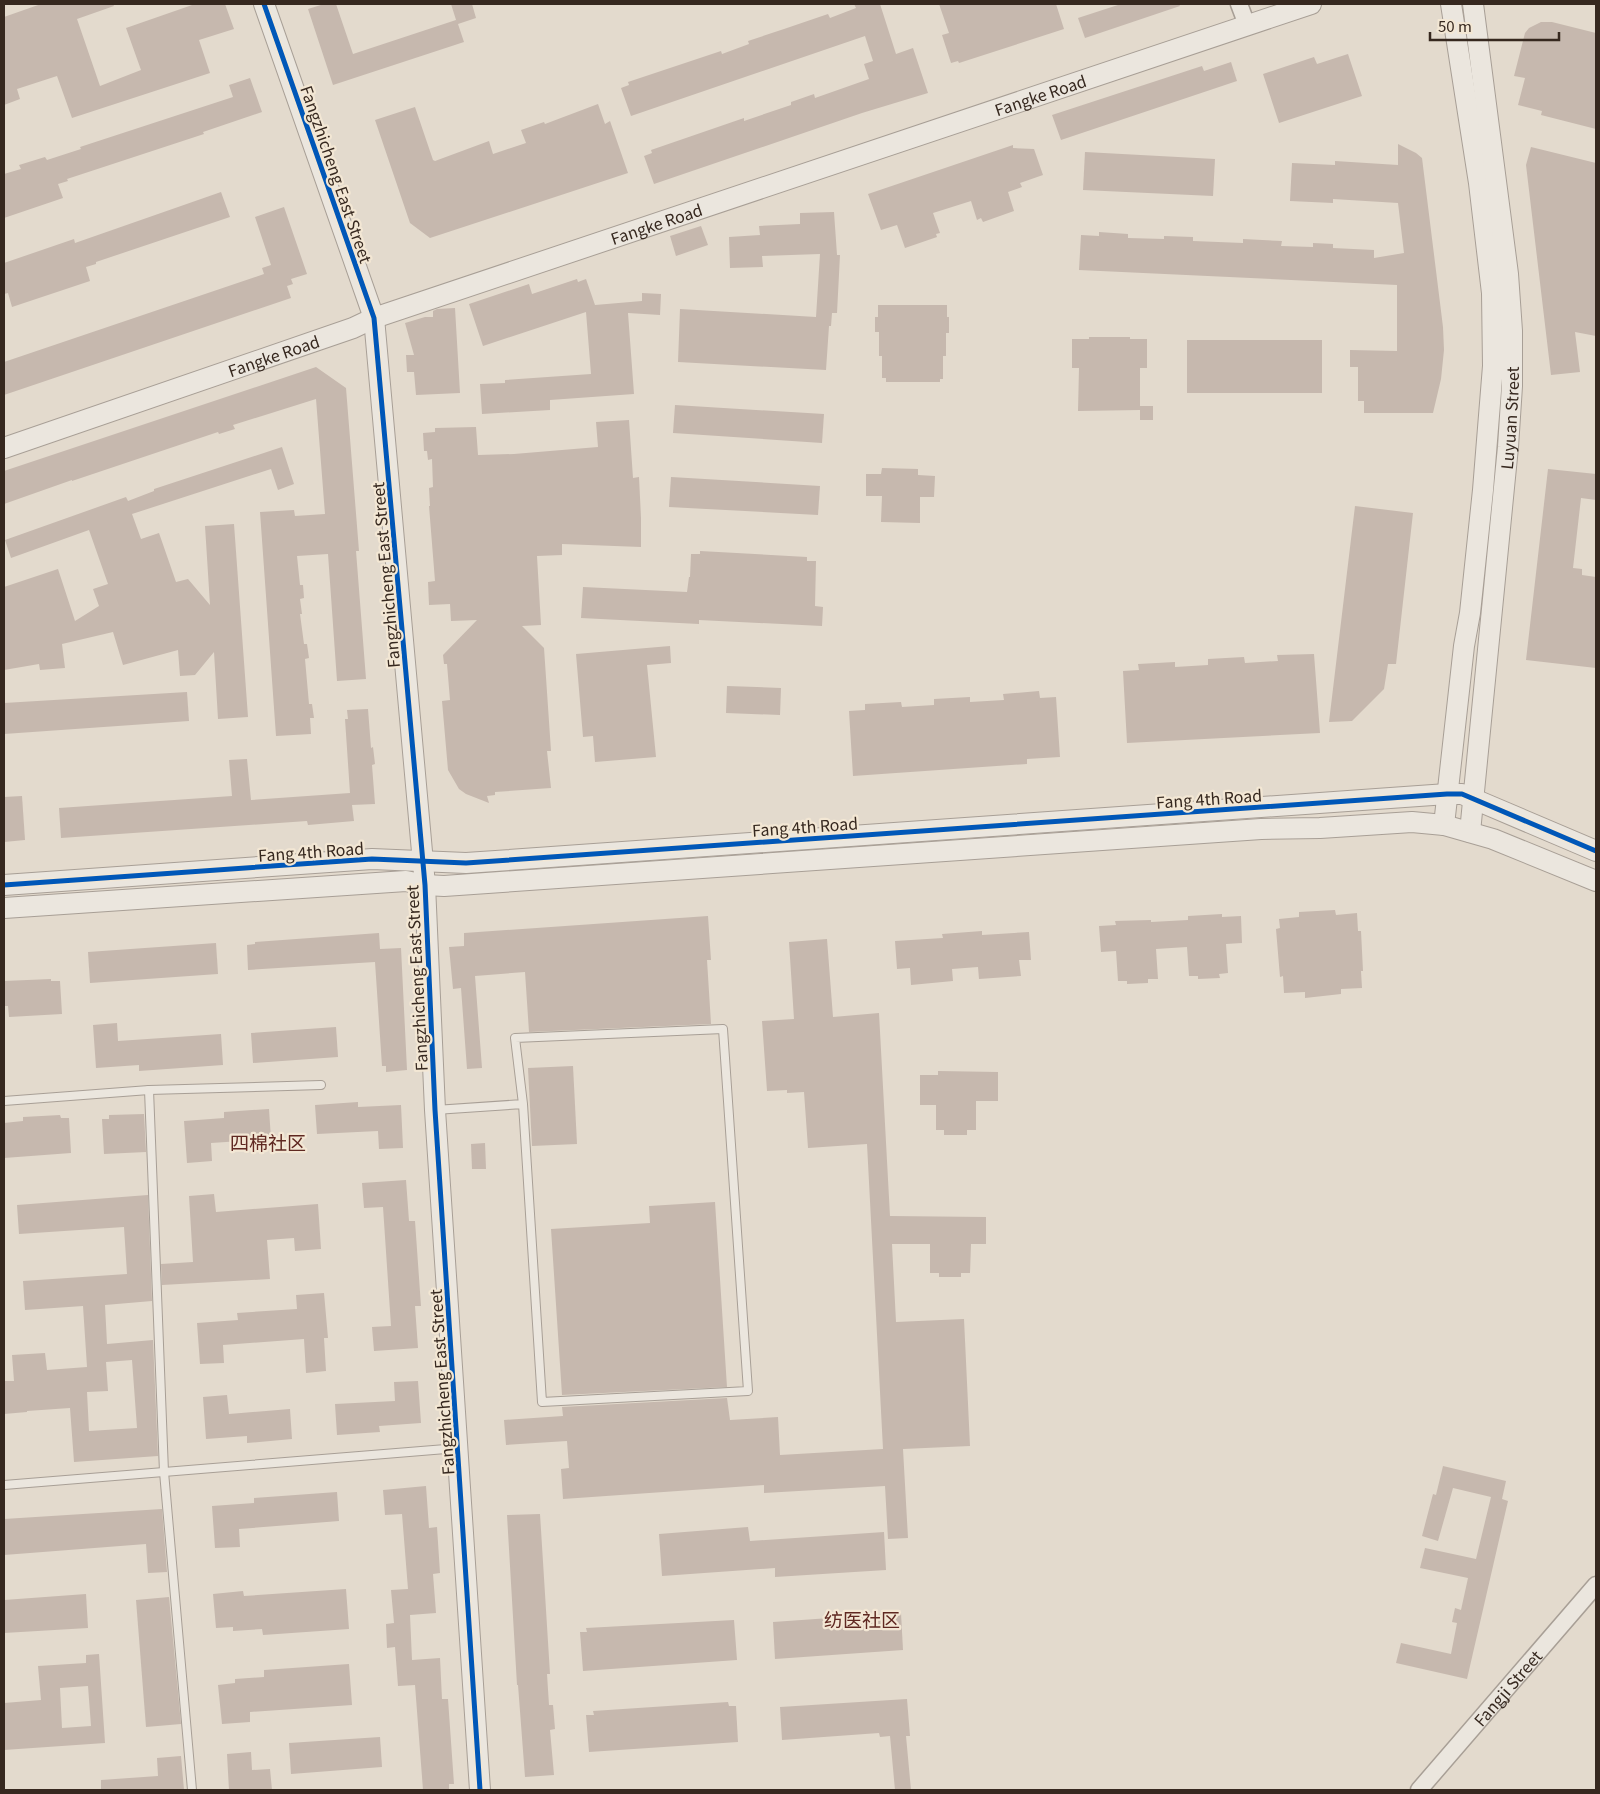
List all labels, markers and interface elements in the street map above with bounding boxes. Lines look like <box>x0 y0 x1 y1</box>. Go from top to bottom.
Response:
scale bar <box>1430 10 1559 42</box>
text: 50 m <box>1438 15 1472 36</box>
street label: Fangke Road <box>991 68 1089 121</box>
street label: Fangzhicheng East Street <box>295 82 379 266</box>
street label: Fangke Road <box>607 197 705 250</box>
street label: Fangke Road <box>225 328 322 382</box>
street label: Luyuan Street <box>1494 366 1524 471</box>
street label: Fangzhicheng East Street <box>365 481 405 669</box>
street label: Fang 4th Road <box>1155 782 1263 814</box>
street label: Fang 4th Road <box>751 810 859 842</box>
street label: Fang 4th Road <box>257 835 365 867</box>
street label: Fangzhicheng East Street <box>399 884 433 1072</box>
district label: 四棉社区 <box>230 1128 306 1155</box>
street label: Fangzhicheng East Street <box>423 1288 459 1476</box>
district label: 纺医社区 <box>824 1605 900 1632</box>
street label: Fangji Street <box>1468 1645 1547 1731</box>

